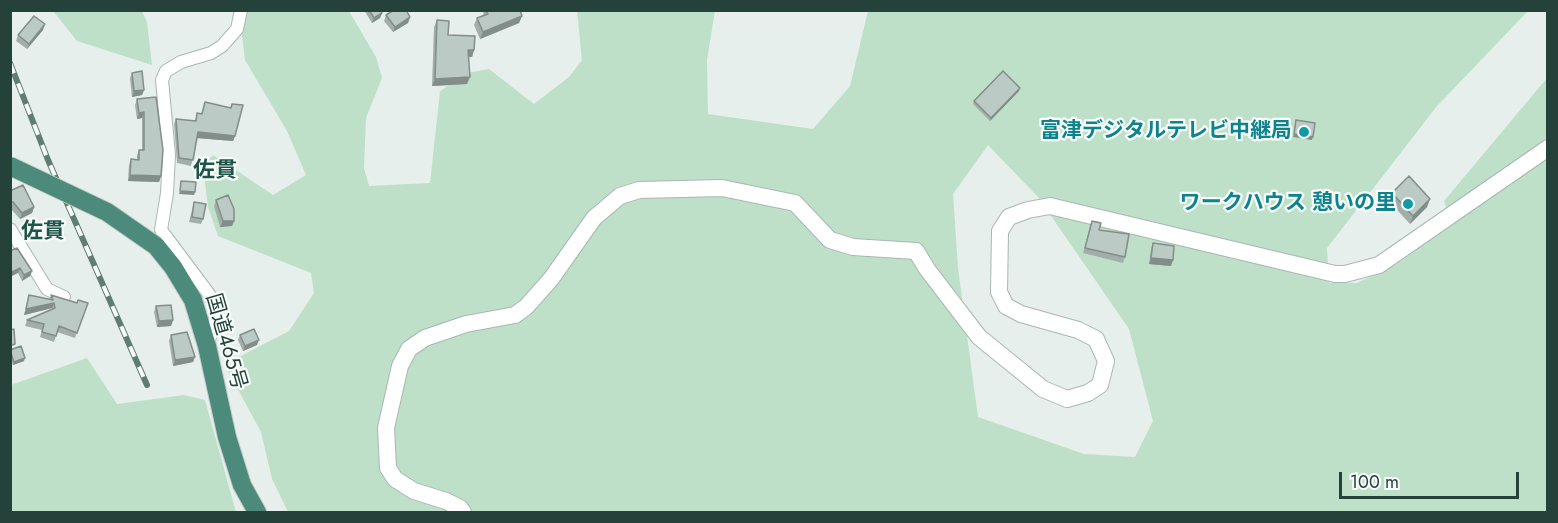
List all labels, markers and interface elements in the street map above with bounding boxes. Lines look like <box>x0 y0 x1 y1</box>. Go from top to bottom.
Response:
place label: 富津デジタルテレビ中継局 <box>1040 119 1292 145</box>
marker: 富津デジタルテレビ中継局 <box>1297 125 1311 139</box>
district label: 佐貫 <box>193 159 237 185</box>
place label: ワークハウス 憩いの里 <box>1180 191 1396 217</box>
marker: ワークハウス 憩いの里 <box>1401 197 1415 211</box>
district label: 佐貫 <box>21 220 65 246</box>
street label: 国道465号 <box>199 291 251 393</box>
scale bar <box>1342 460 1522 498</box>
text: 100 m <box>1350 469 1399 495</box>

